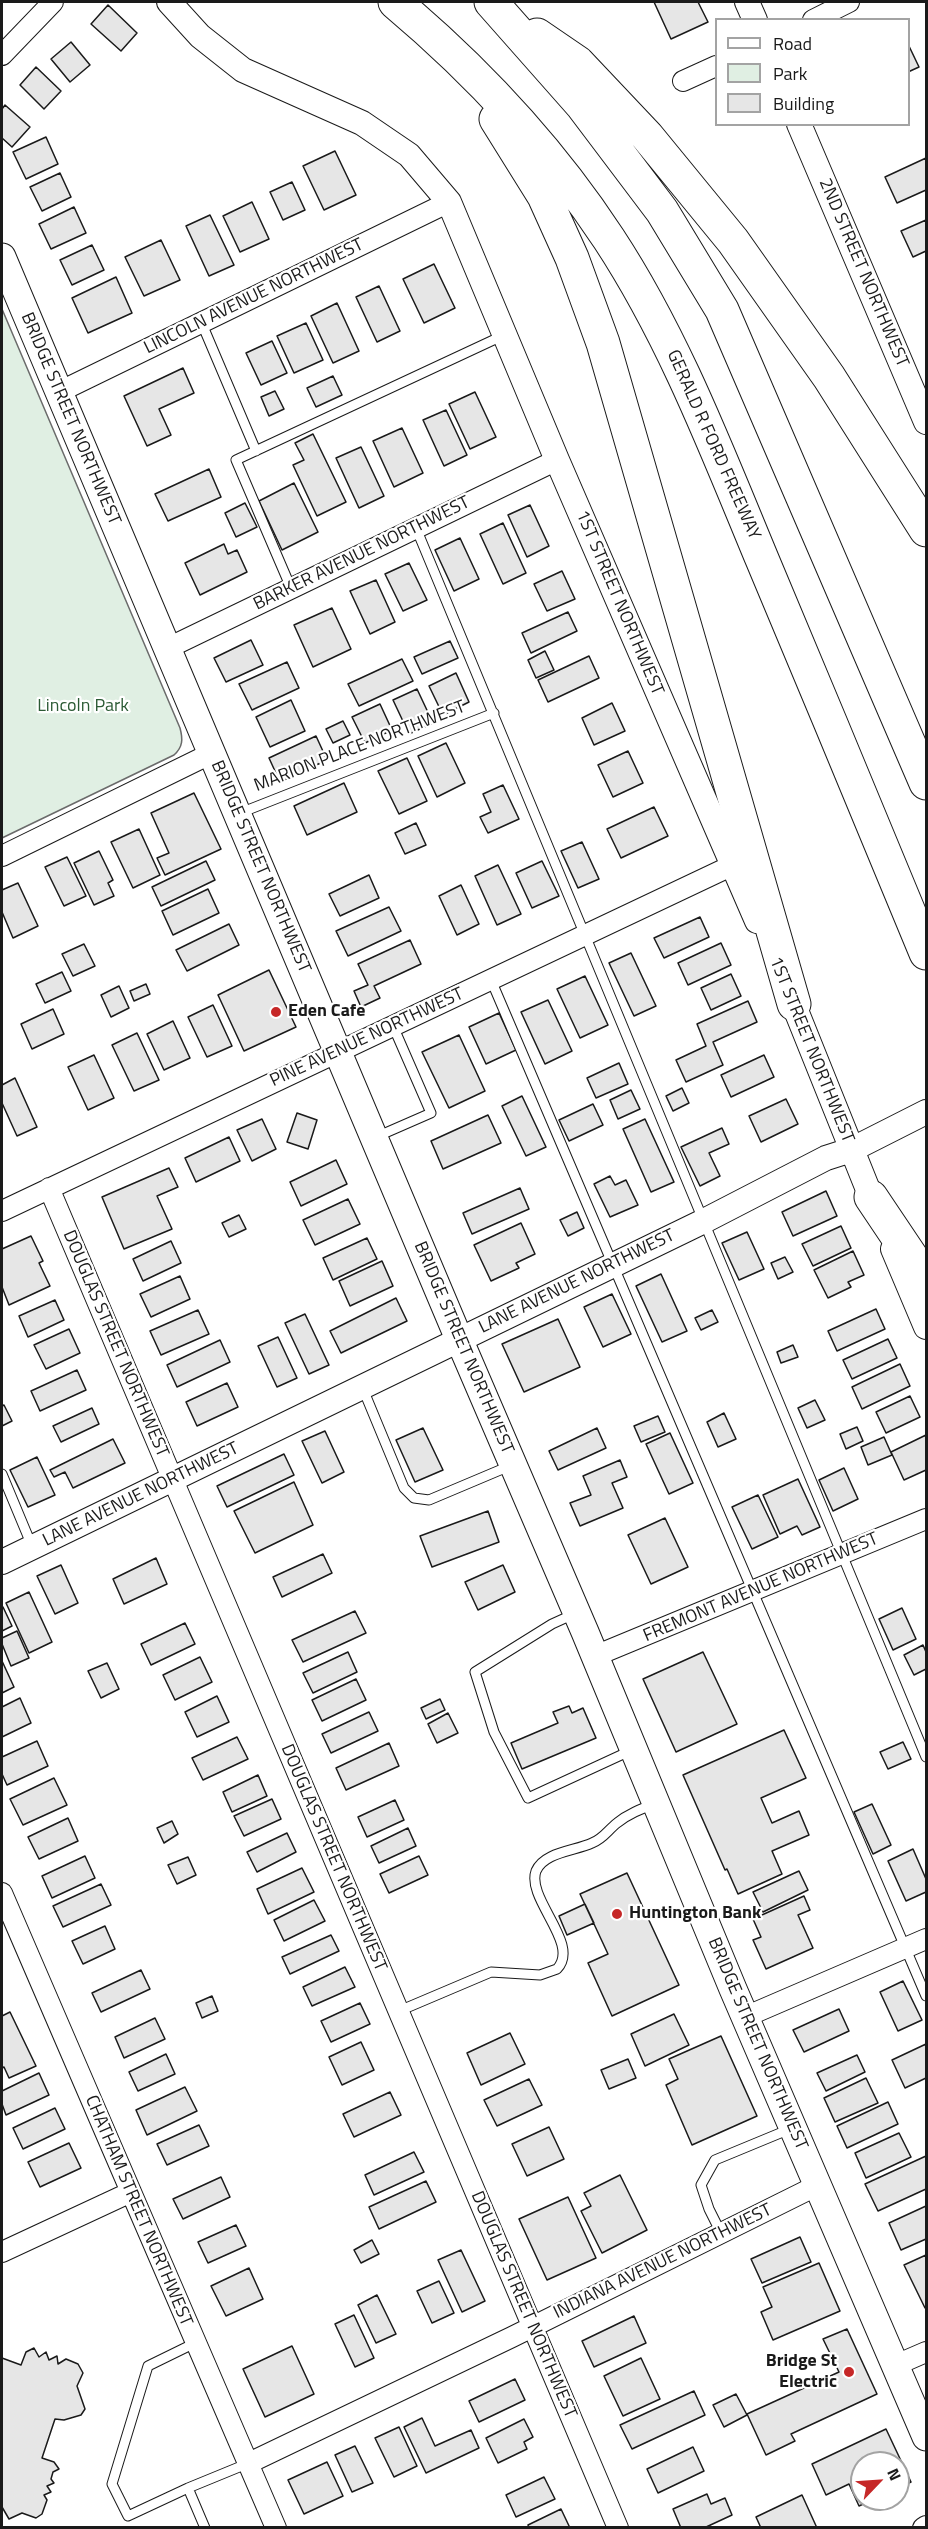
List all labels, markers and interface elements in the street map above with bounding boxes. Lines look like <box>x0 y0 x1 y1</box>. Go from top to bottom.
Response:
legend <box>715 18 910 126</box>
text: Road <box>773 30 812 57</box>
text: Park <box>773 60 807 87</box>
text: Building <box>773 90 834 117</box>
street label: 2ND STREET NORTHWEST <box>813 175 913 371</box>
street label: LINCOLN AVENUE NORTHWEST <box>141 234 367 360</box>
street label: BRIDGE STREET NORTHWEST <box>15 310 125 528</box>
street label: GERALD R FORD FREEWAY <box>661 347 765 543</box>
street label: BARKER AVENUE NORTHWEST <box>250 492 474 616</box>
street label: 1ST STREET NORTHWEST <box>570 507 668 699</box>
park label: Lincoln Park <box>37 696 129 718</box>
street label: MARION PLACE NORTHWEST <box>251 697 469 797</box>
street label: BRIDGE STREET NORTHWEST <box>205 758 315 976</box>
street label: 1ST STREET NORTHWEST <box>764 954 858 1146</box>
street label: PINE AVENUE NORTHWEST <box>267 984 467 1092</box>
place label: Eden Cafe <box>288 1001 365 1023</box>
marker: Eden Cafe <box>269 1005 283 1019</box>
street label: LANE AVENUE NORTHWEST <box>475 1225 679 1339</box>
street label: DOUGLAS STREET NORTHWEST <box>57 1227 173 1461</box>
street label: BRIDGE STREET NORTHWEST <box>408 1239 518 1457</box>
street label: LANE AVENUE NORTHWEST <box>39 1438 243 1552</box>
street label: FREMONT AVENUE NORTHWEST <box>640 1529 882 1647</box>
street label: DOUGLAS STREET NORTHWEST <box>275 1741 391 1975</box>
place label: Huntington Bank <box>629 1903 761 1925</box>
marker: Huntington Bank <box>610 1907 624 1921</box>
street label: BRIDGE STREET NORTHWEST <box>702 1935 812 2153</box>
street label: CHATHAM STREET NORTHWEST <box>80 2092 196 2330</box>
street label: DOUGLAS STREET NORTHWEST <box>465 2188 581 2422</box>
street label: INDIANA AVENUE NORTHWEST <box>550 2200 776 2324</box>
place label: Bridge St Electric <box>766 2351 837 2394</box>
marker: Bridge St Electric <box>842 2365 856 2379</box>
north arrow <box>850 2451 910 2511</box>
text: N <box>881 2464 908 2484</box>

